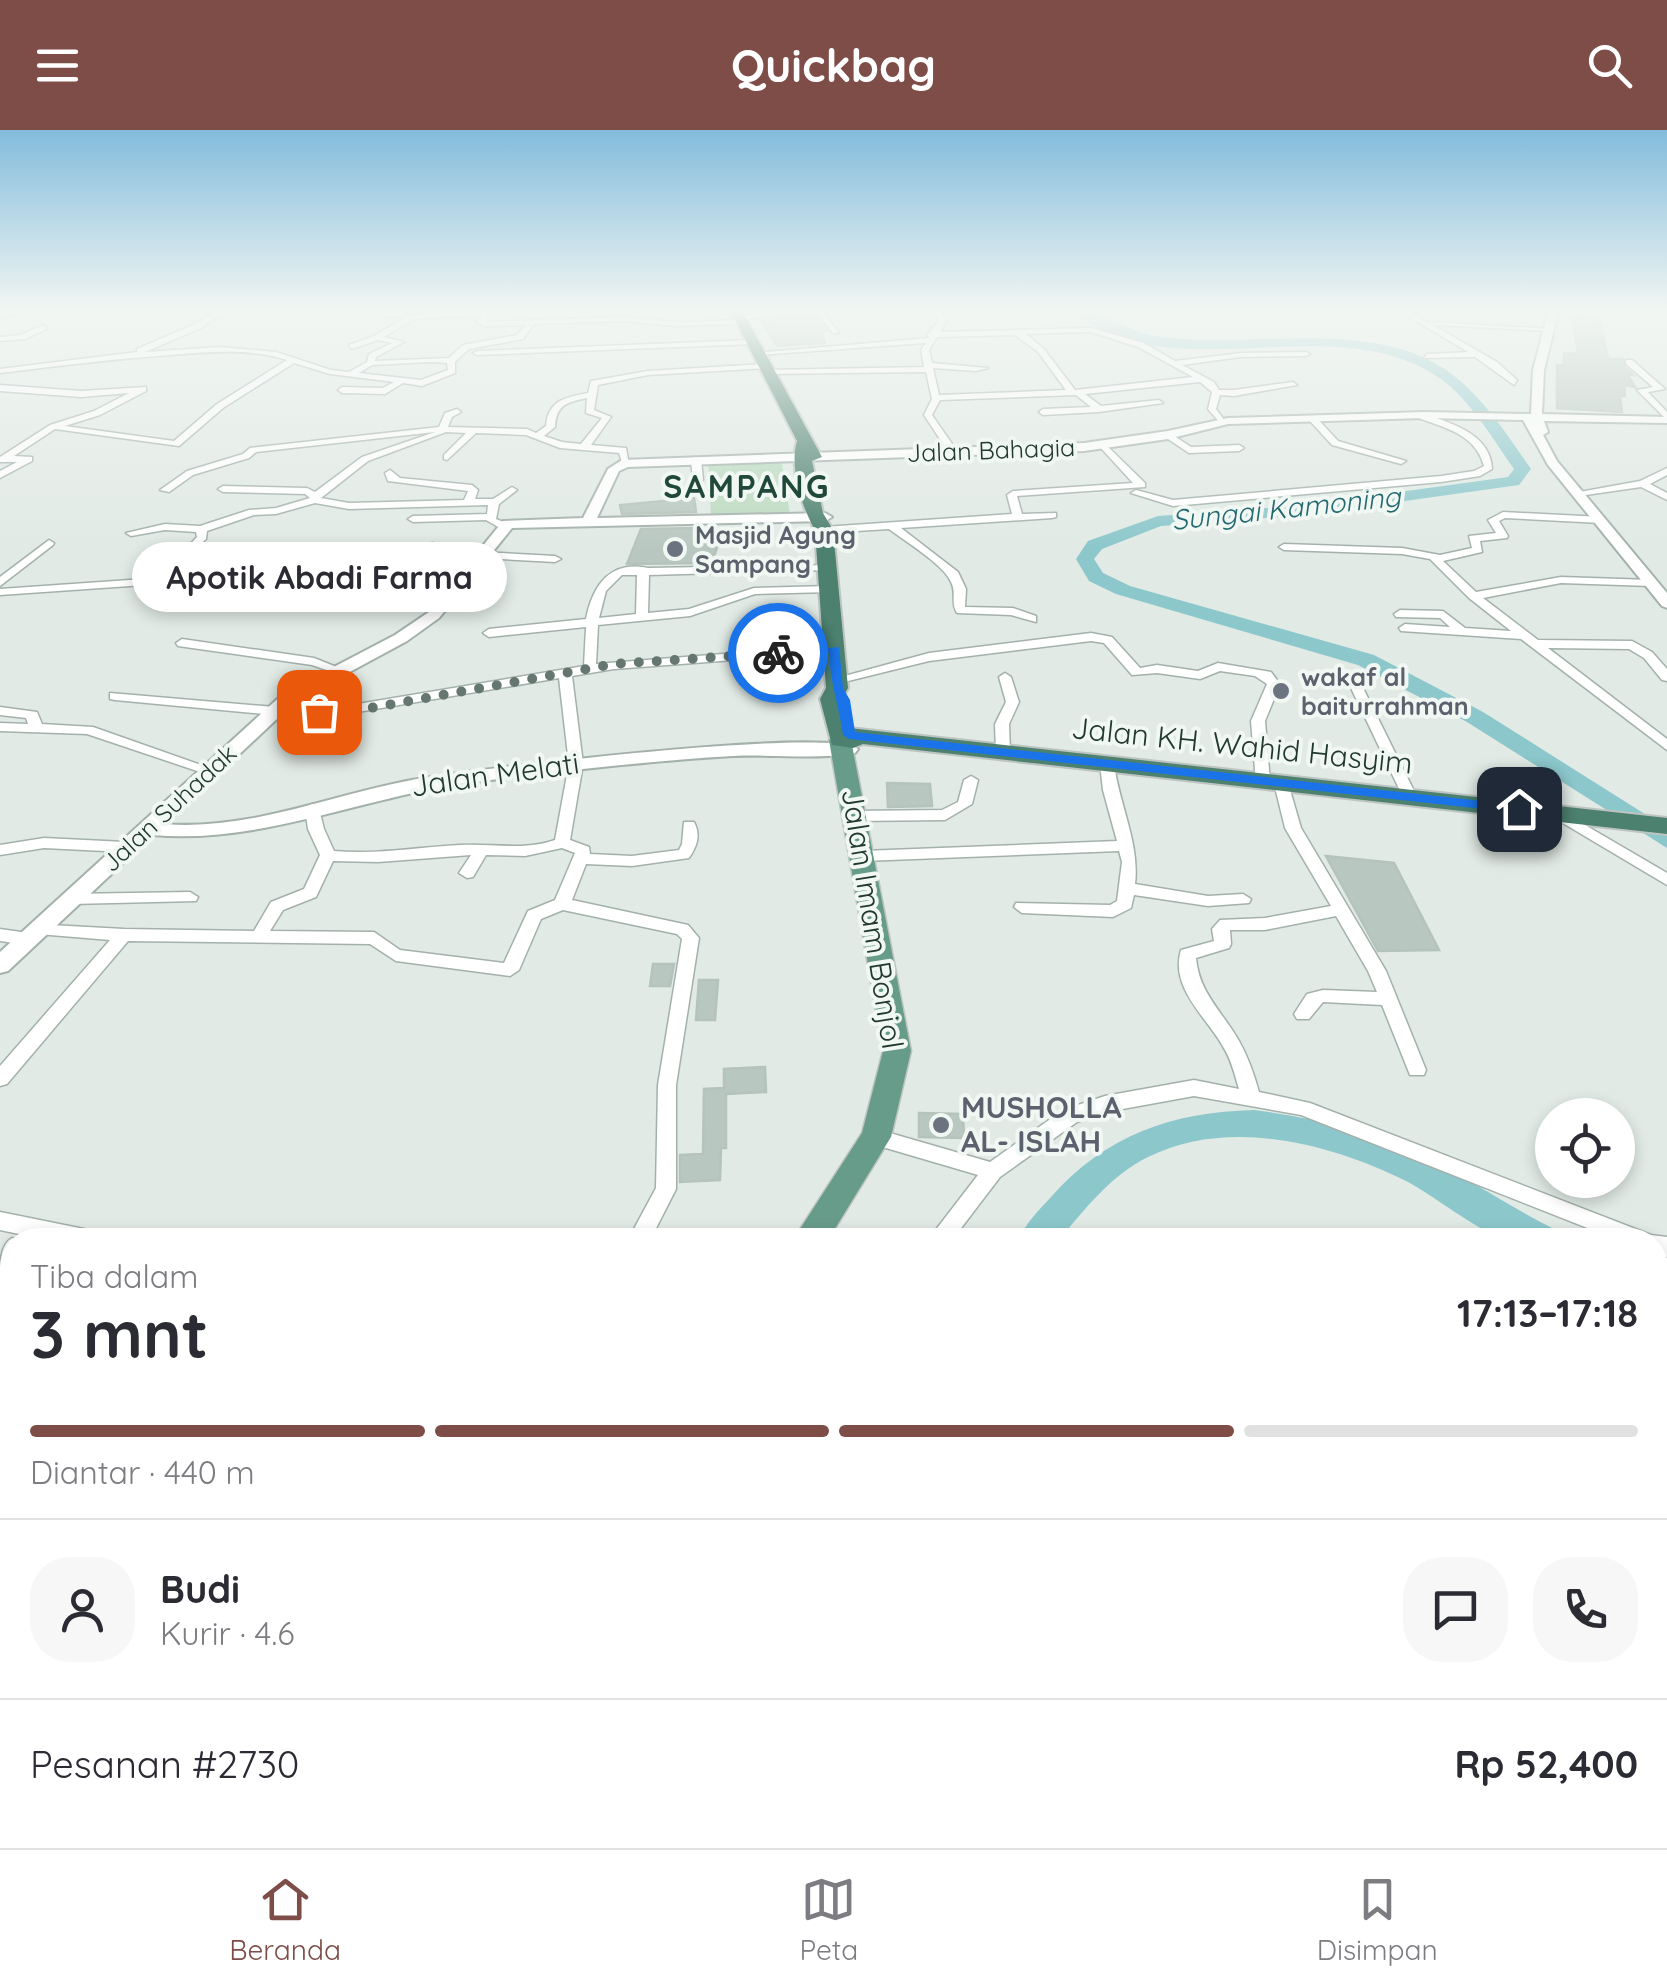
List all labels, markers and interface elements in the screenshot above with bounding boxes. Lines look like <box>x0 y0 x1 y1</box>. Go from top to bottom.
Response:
text: Quickbag <box>731 37 936 93</box>
icon: menu <box>30 38 85 93</box>
icon: search <box>1582 38 1637 93</box>
street label: Jalan Bahagia <box>906 431 1076 468</box>
district label: SAMPANG <box>663 466 831 506</box>
water label: Sungai Kamoning <box>1170 478 1404 537</box>
place label: Masjid Agung Sampang <box>695 519 856 579</box>
marker: Masjid Agung Sampang <box>664 538 686 560</box>
callout: Apotik Abadi Farma <box>132 542 506 612</box>
text: Apotik Abadi Farma <box>166 557 473 597</box>
courier <box>728 603 828 703</box>
icon: bike <box>751 626 806 681</box>
place label: wakaf al baiturrahman <box>1301 661 1469 721</box>
pin <box>277 670 362 755</box>
marker: wakaf al baiturrahman <box>1270 680 1292 702</box>
icon: bag <box>292 685 347 740</box>
street label: Jalan KH. Wahid Hasyim <box>1070 708 1415 782</box>
street label: Jalan Suhadak <box>95 737 242 878</box>
street label: Jalan Melati <box>408 743 581 805</box>
pin <box>1477 767 1562 852</box>
icon: home <box>1492 782 1547 837</box>
street label: Jalan Imam Bonjol <box>834 786 912 1052</box>
place label: MUSHOLLA AL- ISLAH <box>961 1088 1122 1160</box>
map controls <box>1535 1098 1635 1198</box>
button: locate <box>1535 1098 1635 1198</box>
marker: MUSHOLLA AL- ISLAH <box>930 1114 952 1136</box>
text: Tiba dalam <box>30 1256 198 1296</box>
text: 17:13–17:18 <box>1457 1289 1638 1337</box>
text: 3 mnt <box>30 1293 208 1374</box>
text: Diantar · 440 m <box>30 1452 255 1492</box>
button: person <box>30 1557 135 1662</box>
button: chat <box>1403 1557 1508 1662</box>
button: phone <box>1533 1557 1638 1662</box>
text: Budi <box>160 1565 240 1613</box>
text: Kurir · 4.6 <box>160 1613 295 1653</box>
text: Pesanan #2730 <box>30 1740 299 1788</box>
text: Rp 52,400 <box>1454 1740 1638 1788</box>
tab: Beranda <box>229 1872 341 1967</box>
tab: Peta <box>799 1872 858 1967</box>
tab: Disimpan <box>1317 1872 1438 1967</box>

